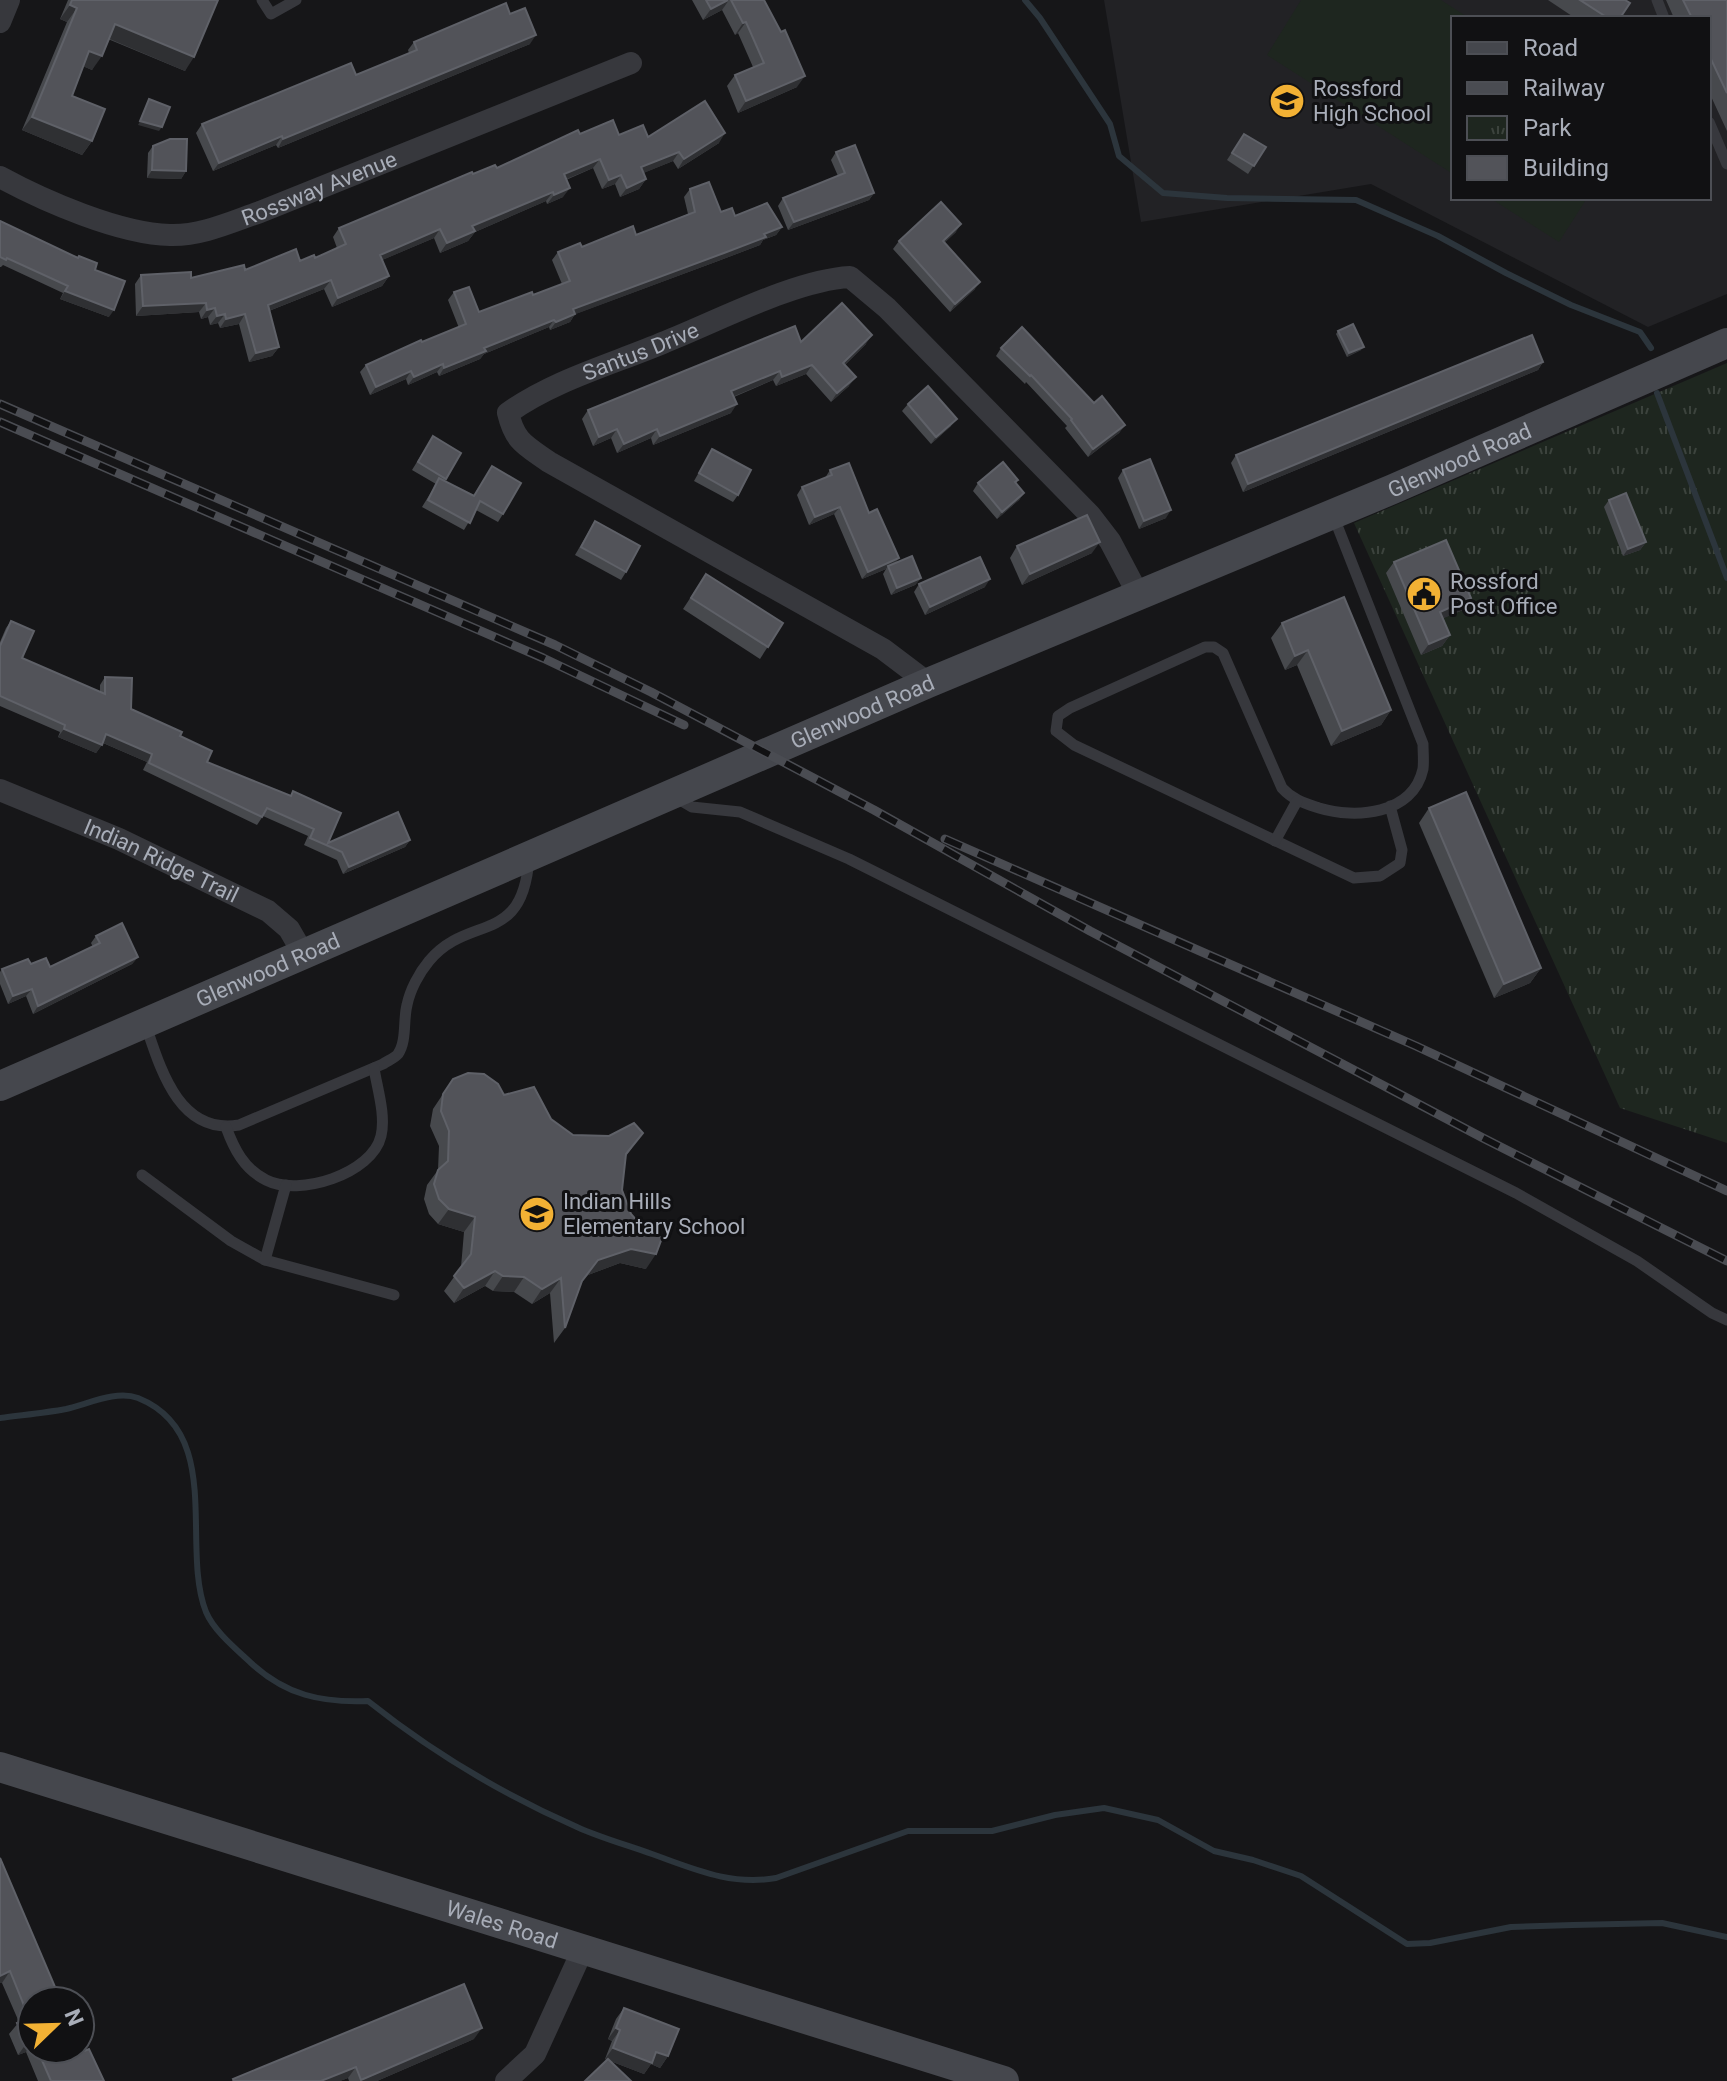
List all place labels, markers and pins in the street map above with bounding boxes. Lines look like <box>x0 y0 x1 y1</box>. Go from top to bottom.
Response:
place label: Rossford High School <box>1313 76 1431 126</box>
school or university icon: Rossford High School <box>1268 82 1306 120</box>
place label: Rossford Post Office <box>1450 569 1557 619</box>
public building icon: Rossford Post Office <box>1405 575 1443 613</box>
place label: Indian Hills Elementary School <box>563 1189 745 1239</box>
school or university icon: Indian Hills Elementary School <box>518 1195 556 1233</box>

